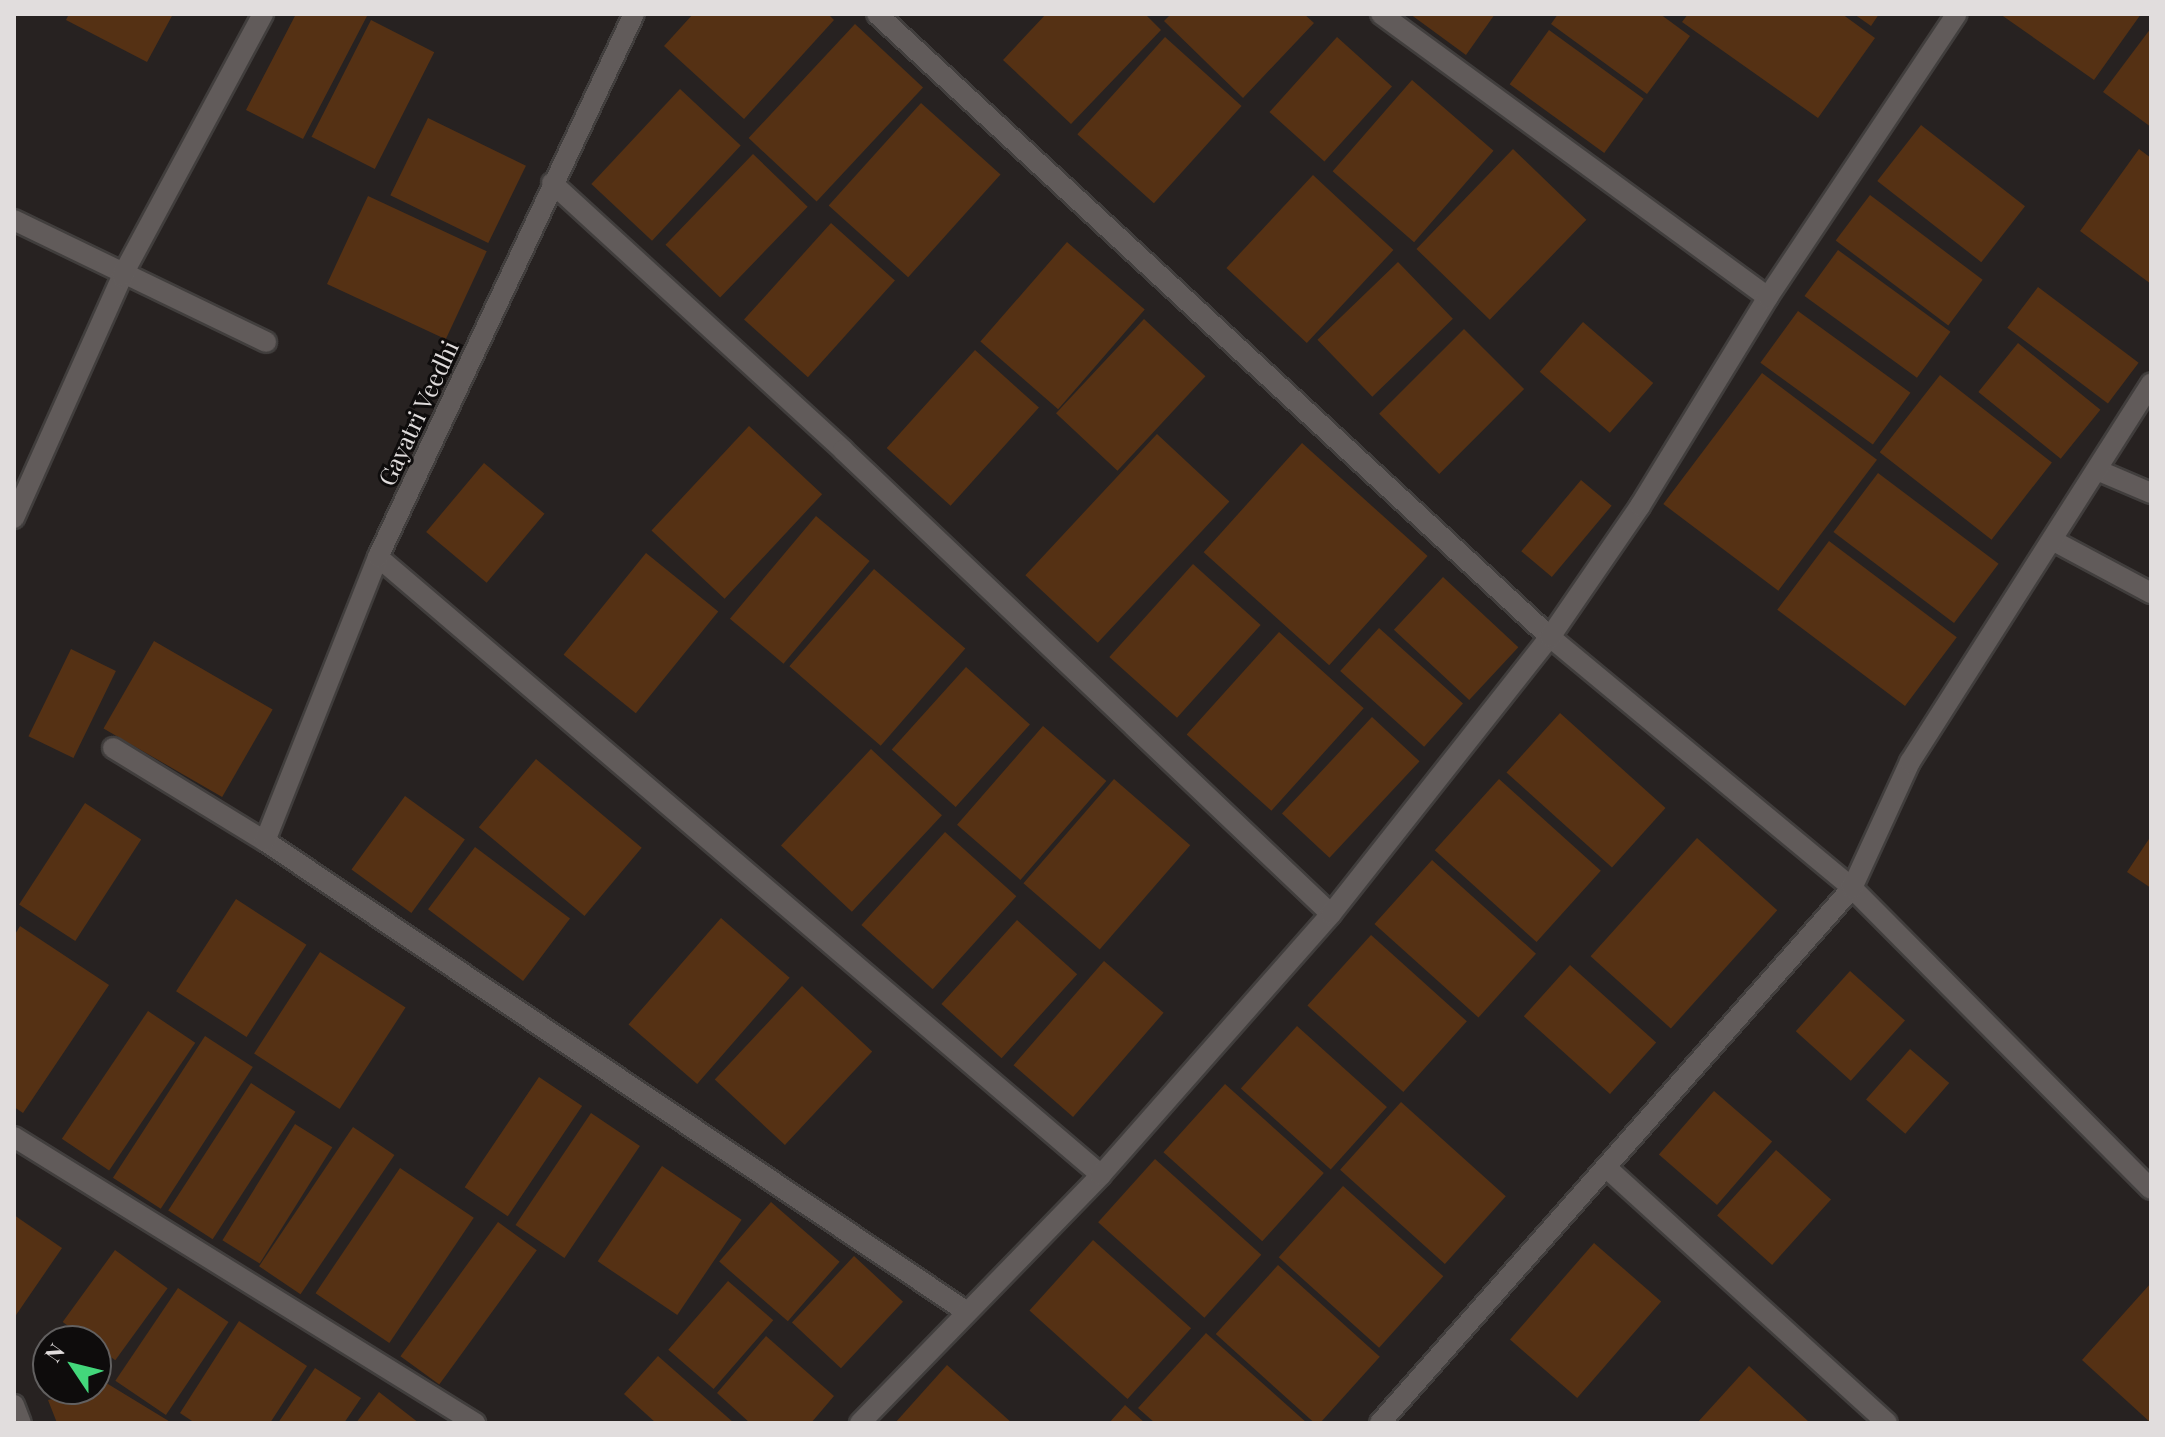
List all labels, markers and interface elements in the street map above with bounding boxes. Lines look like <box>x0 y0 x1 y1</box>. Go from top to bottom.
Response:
street label: Gayatri Veedhi <box>372 335 464 491</box>
north arrow <box>32 1325 112 1405</box>
text: N <box>37 1337 71 1367</box>

